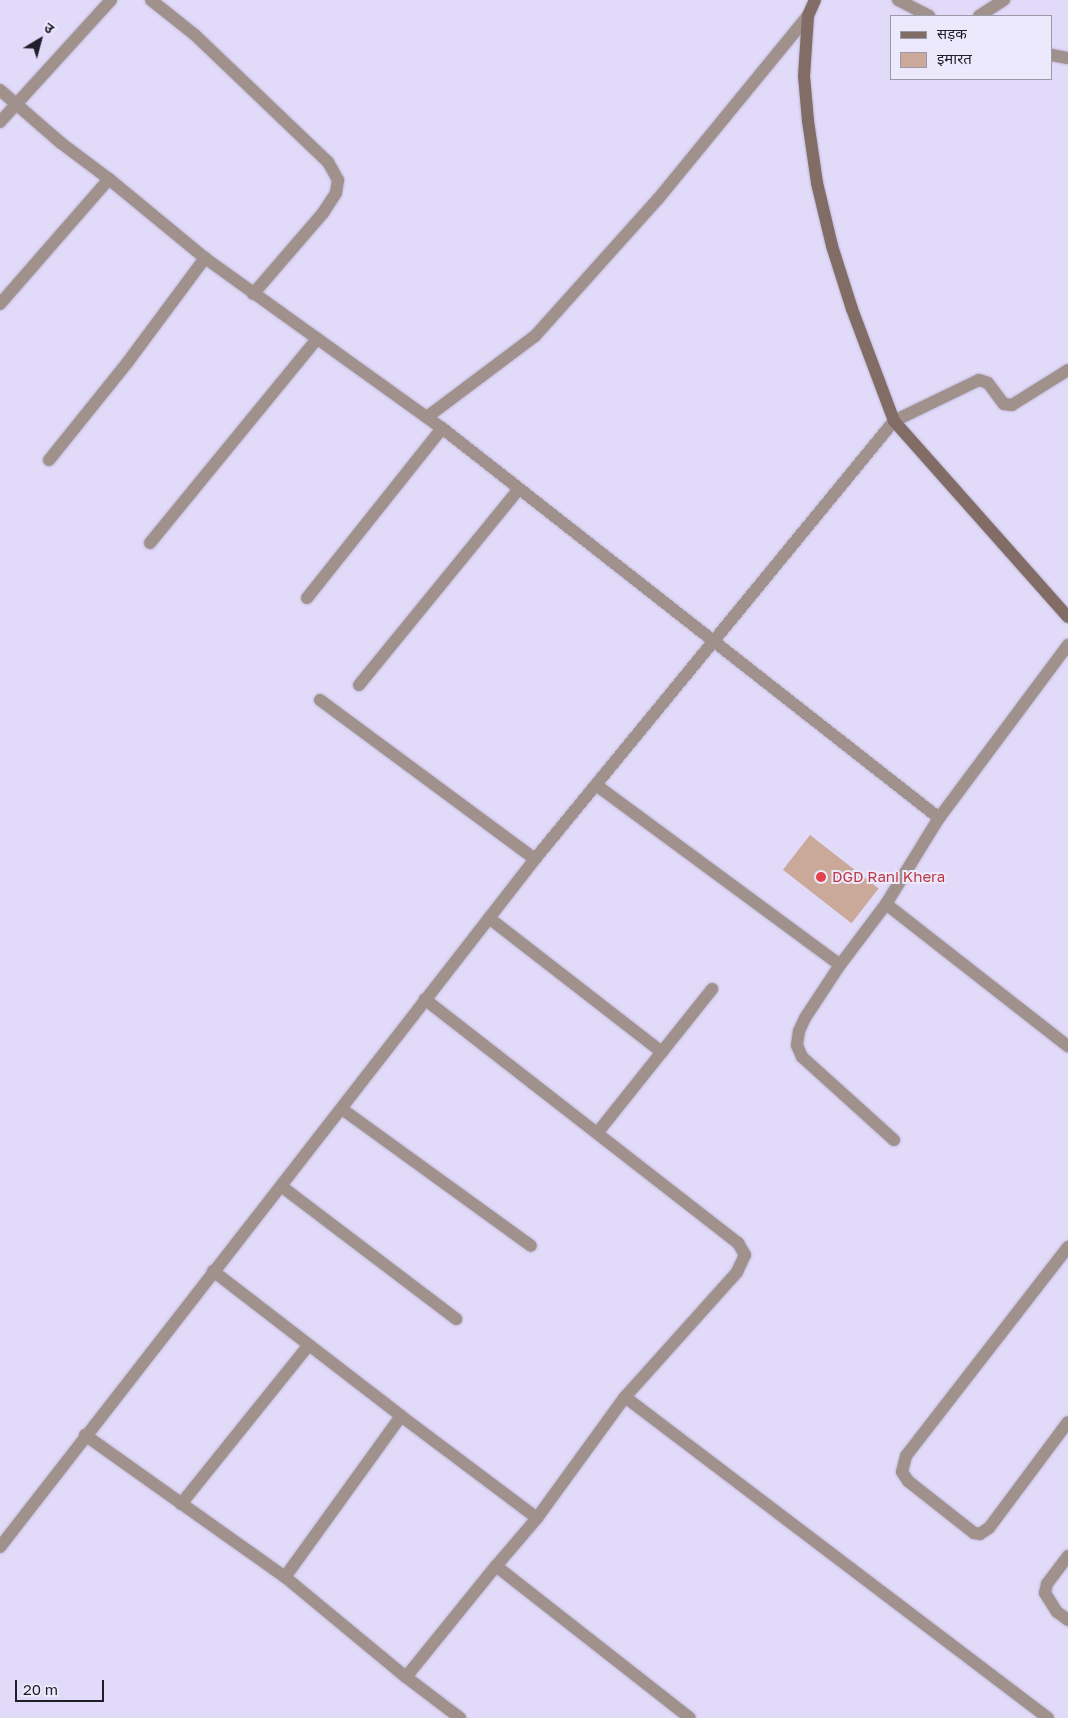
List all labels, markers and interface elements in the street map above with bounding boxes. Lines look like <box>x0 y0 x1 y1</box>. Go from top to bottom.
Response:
north arrow <box>15 15 65 65</box>
legend <box>890 15 1053 80</box>
text: उ <box>41 18 58 37</box>
text: सड़क <box>937 24 967 42</box>
text: इमारत <box>937 49 972 67</box>
place label: DGD Rani Khera <box>832 868 945 886</box>
marker: DGD Rani Khera <box>814 870 828 884</box>
scale bar <box>18 1670 106 1702</box>
text: 20 m <box>23 1680 58 1698</box>

